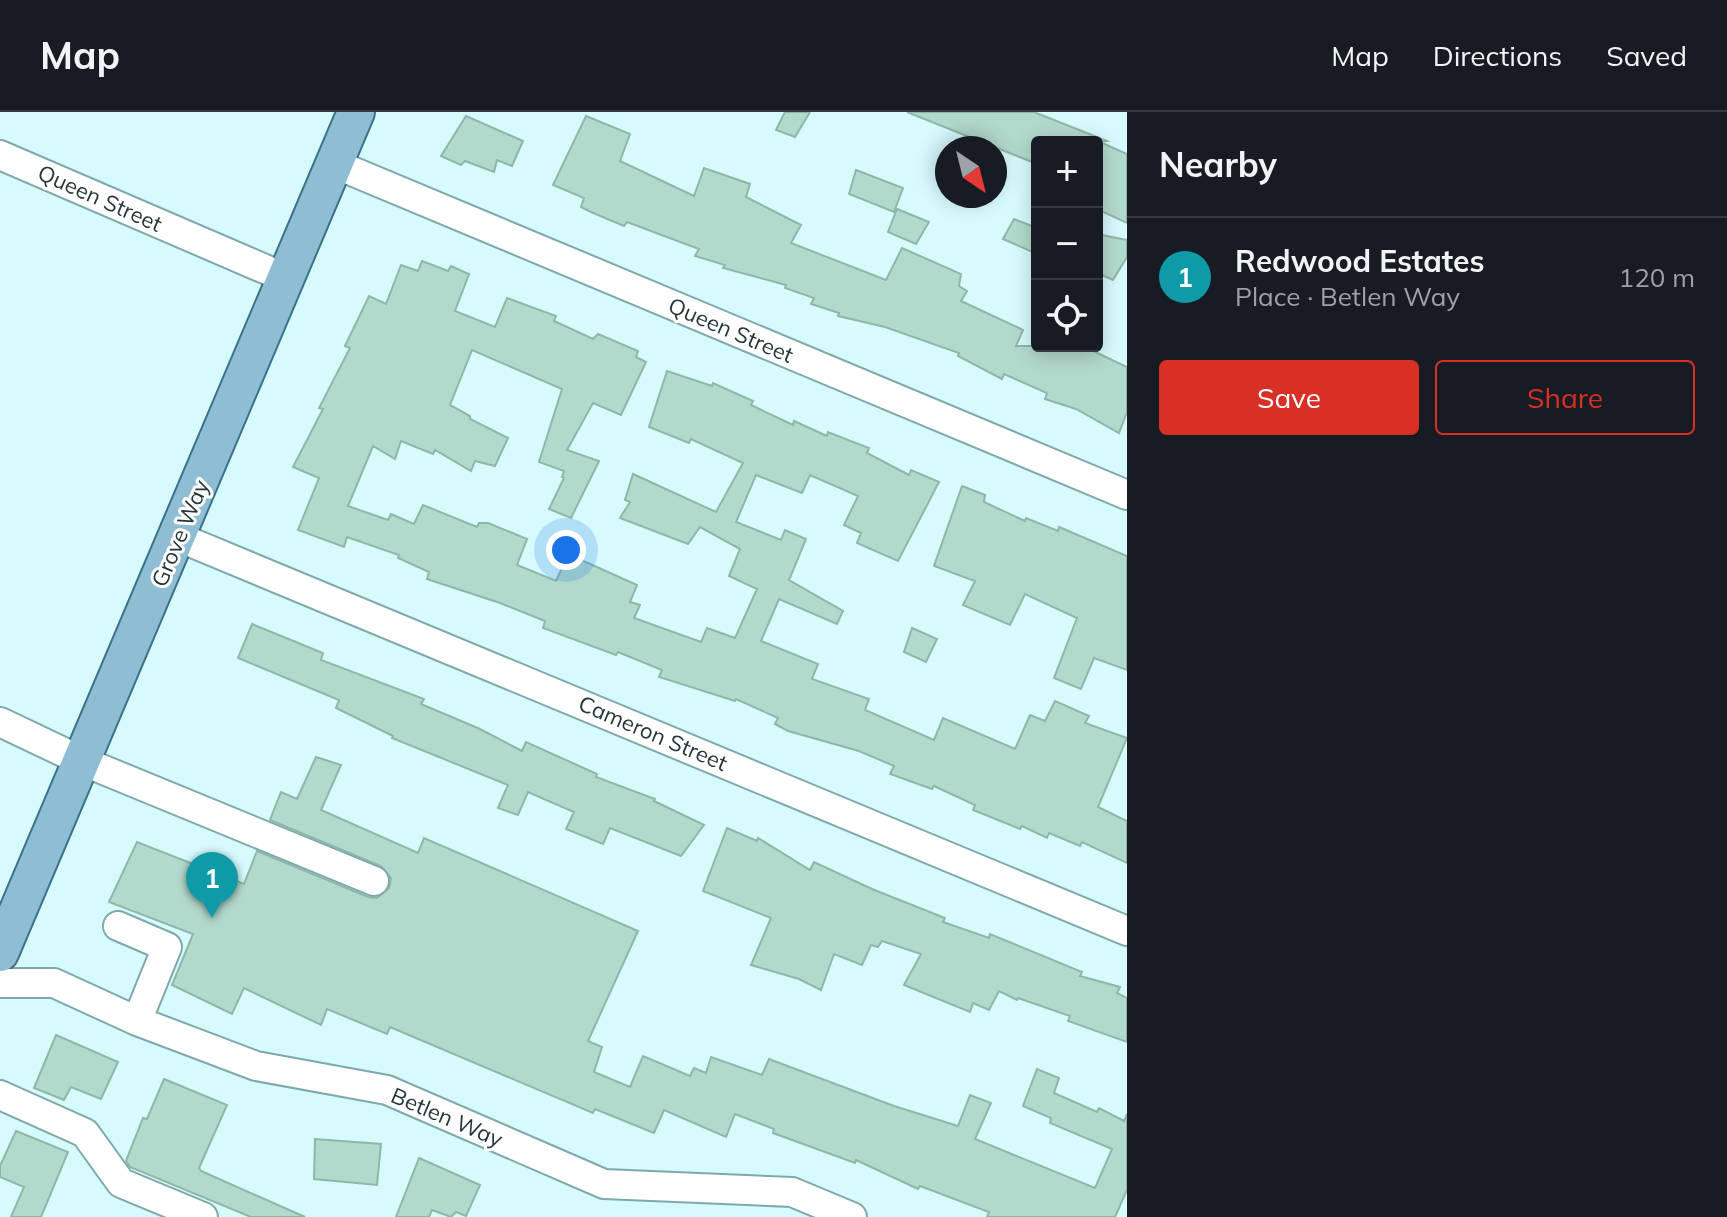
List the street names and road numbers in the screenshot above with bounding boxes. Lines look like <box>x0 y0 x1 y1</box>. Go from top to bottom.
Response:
street label: Queen Street <box>34 158 167 238</box>
street label: Queen Street <box>664 291 798 369</box>
street label: Grove Way <box>145 475 215 591</box>
street label: Cameron Street <box>574 689 732 777</box>
street label: Betlen Way <box>387 1081 507 1153</box>

